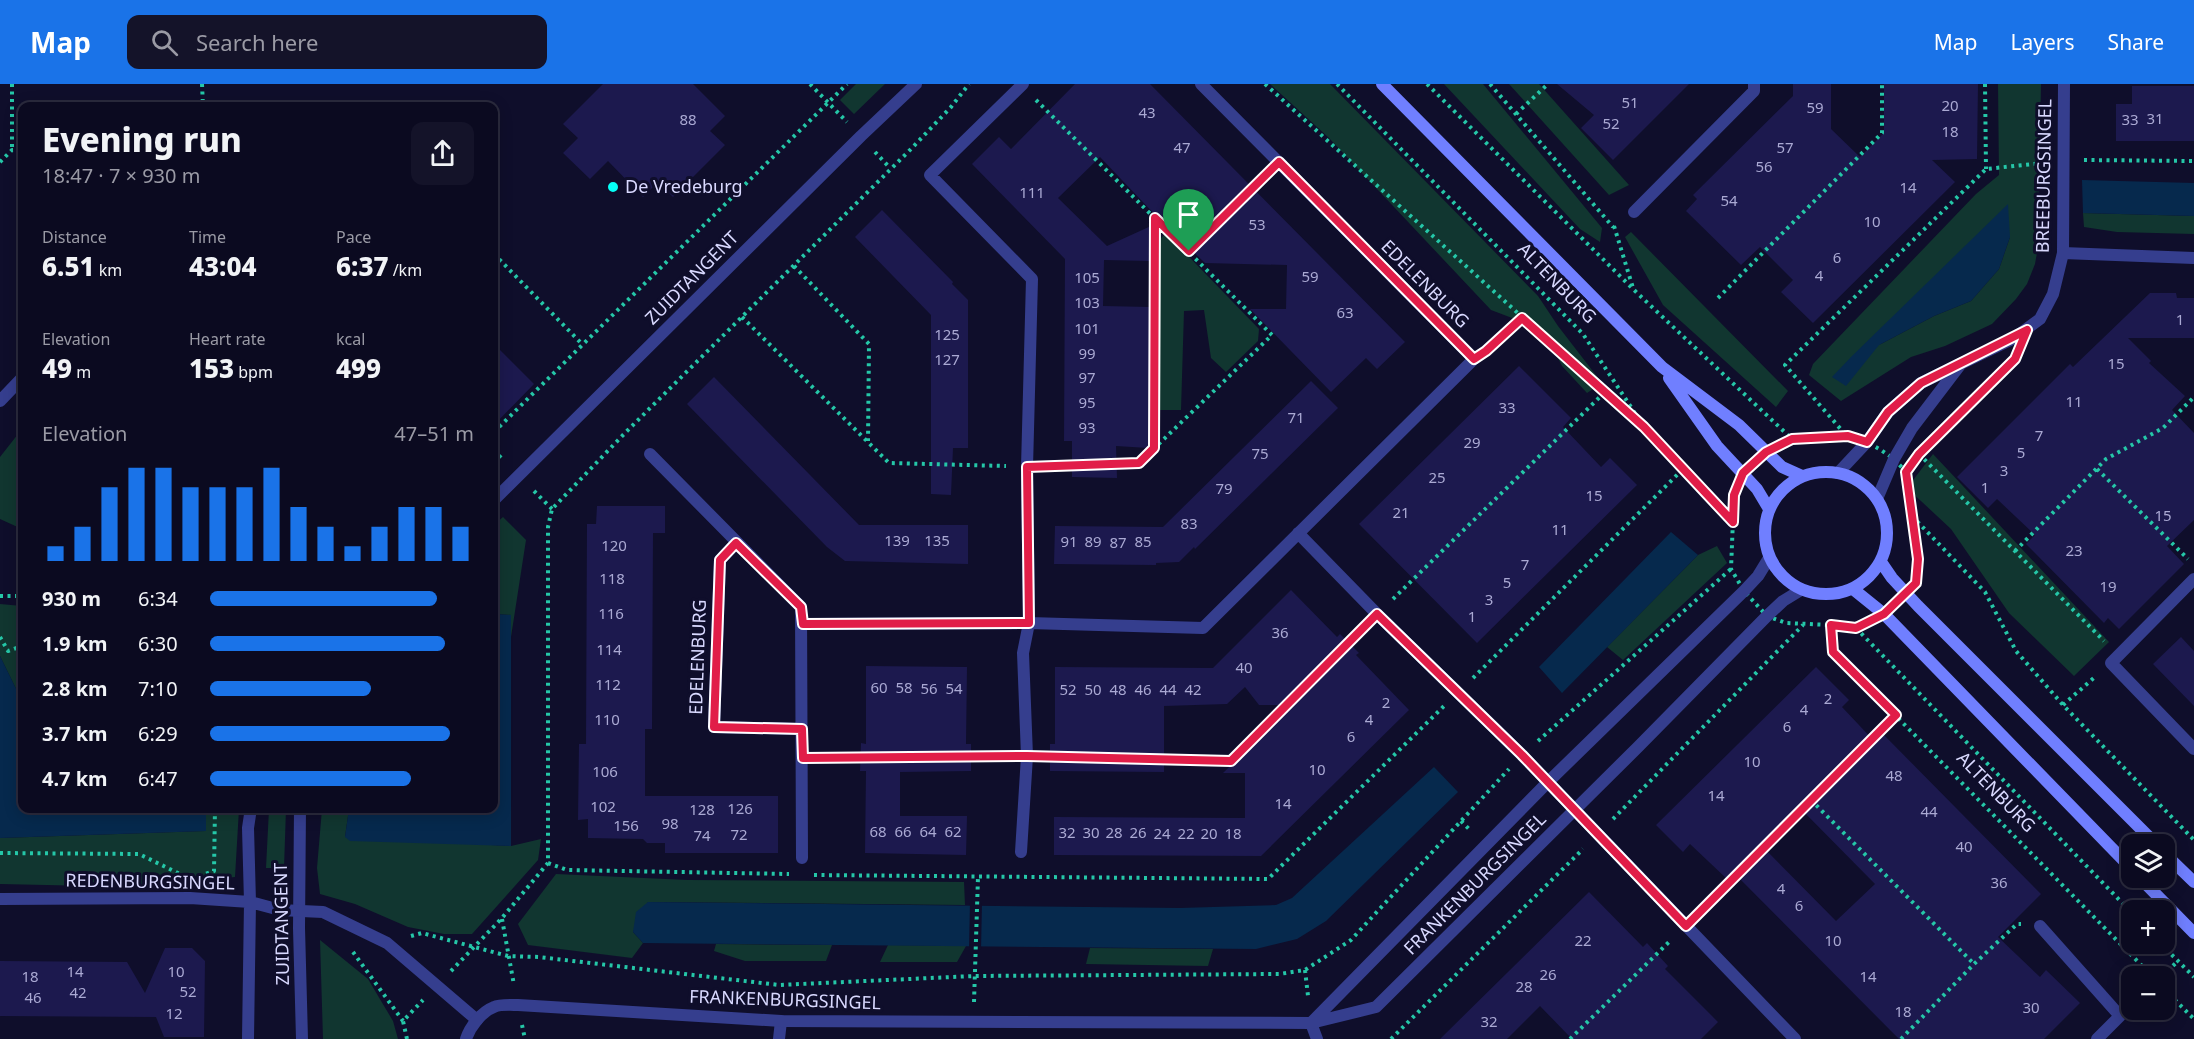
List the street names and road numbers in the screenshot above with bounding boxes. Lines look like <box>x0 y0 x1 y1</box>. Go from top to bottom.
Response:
street label: BREEBURGSINGEL <box>2030 99 2056 253</box>
street label: ZUIDTANGENT <box>639 225 743 329</box>
street label: EDELENBURG <box>1376 234 1475 333</box>
street label: ALTENBURG <box>1513 237 1602 328</box>
street label: EDELENBURG <box>683 599 711 715</box>
street label: ALTENBURG <box>1952 746 2041 837</box>
street label: FRANKENBURGSINGEL <box>1398 807 1551 960</box>
street label: ZUIDTANGENT <box>268 862 294 986</box>
street label: REDENBURGSINGEL <box>65 868 235 894</box>
street label: FRANKENBURGSINGEL <box>689 984 881 1014</box>

